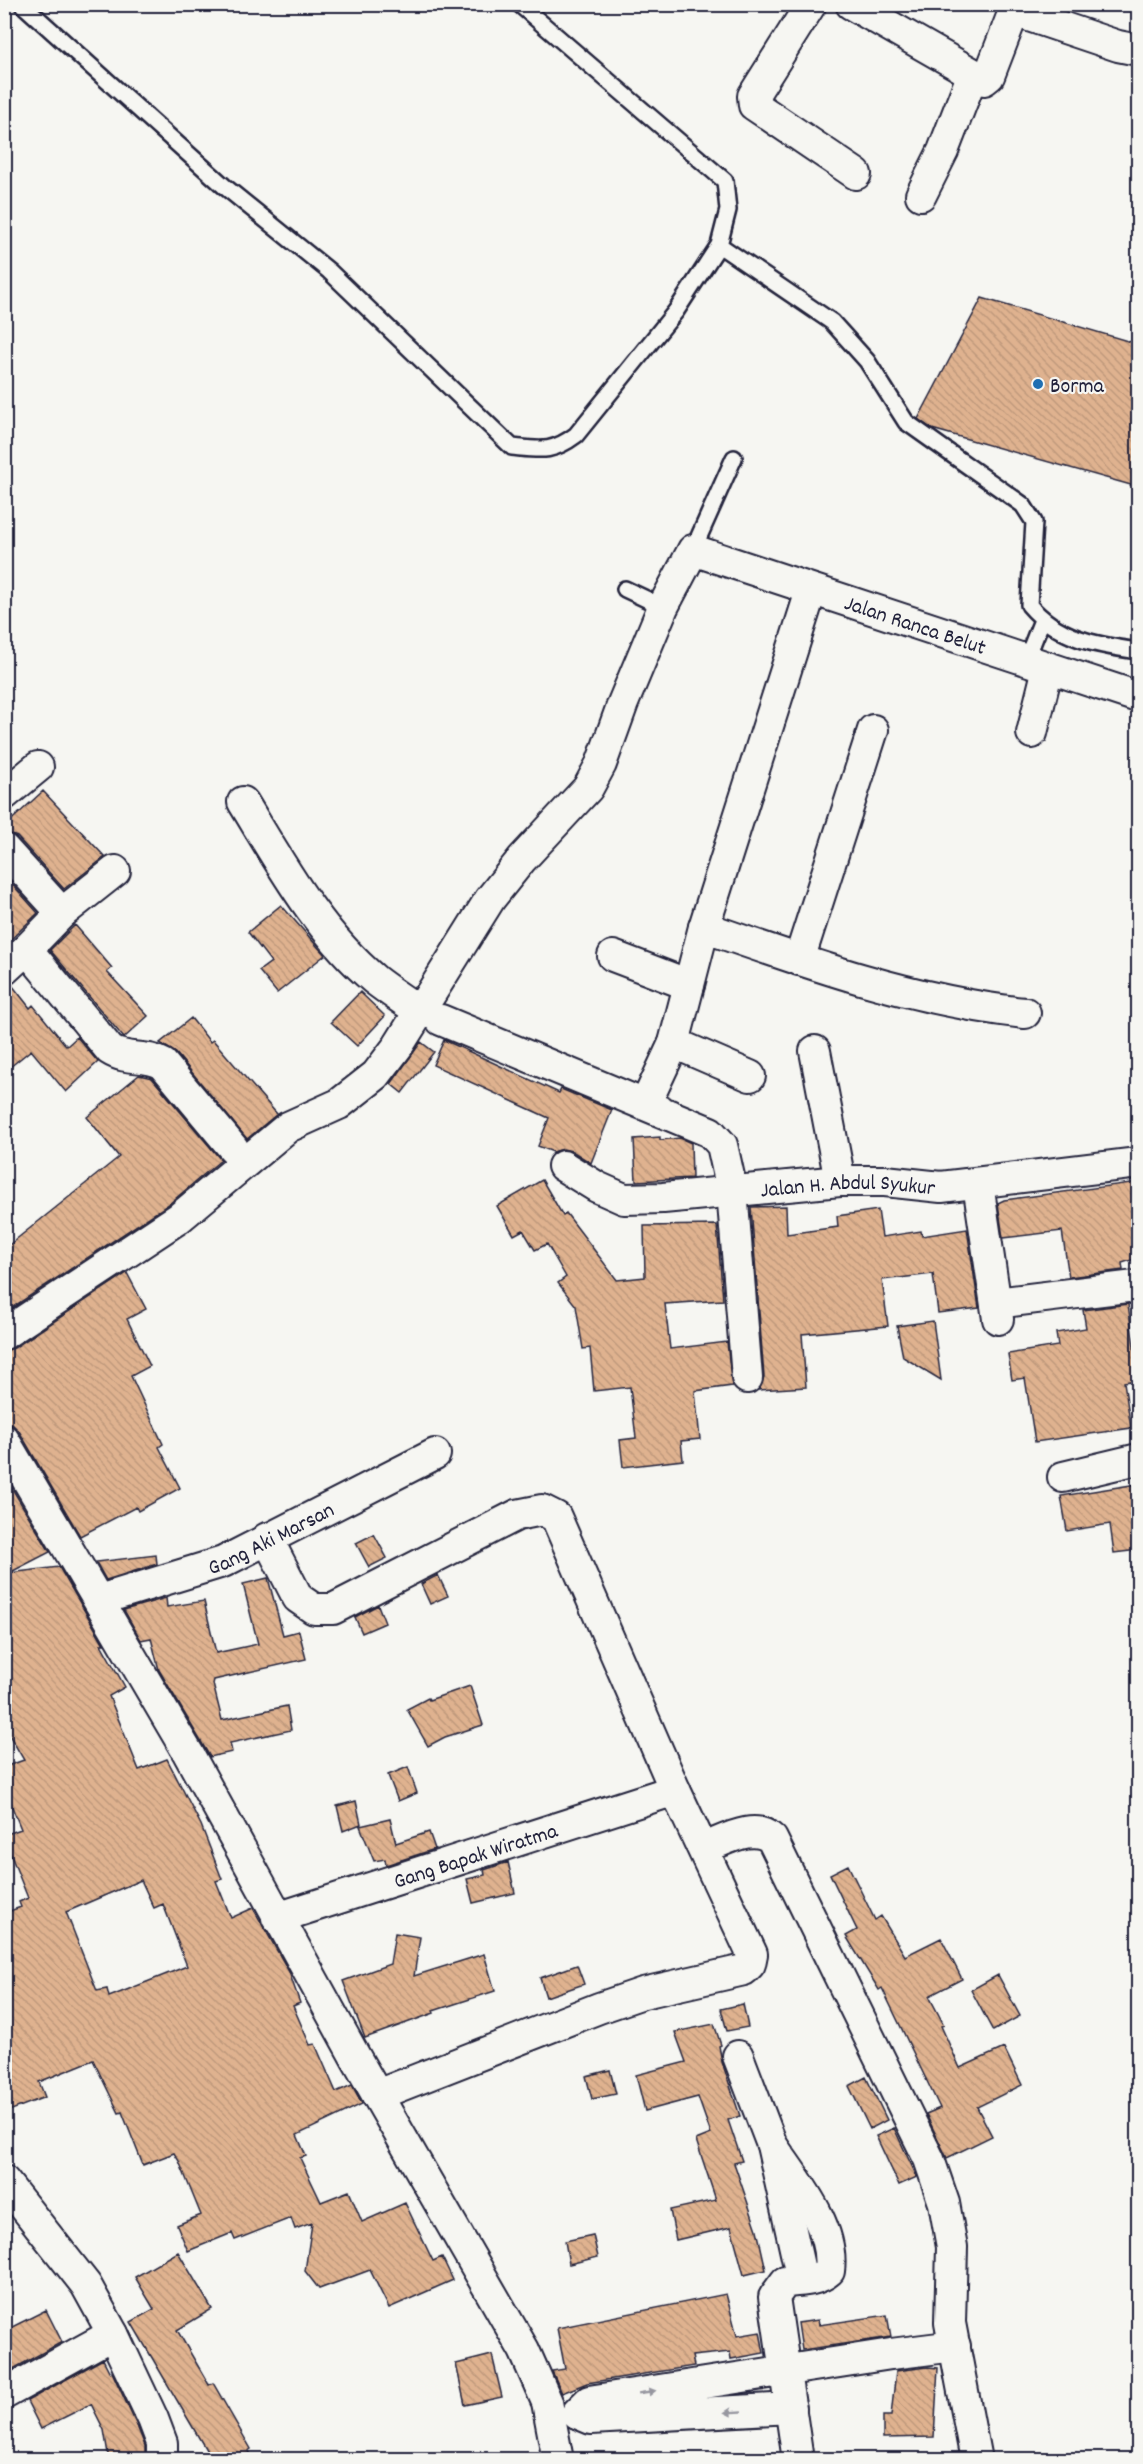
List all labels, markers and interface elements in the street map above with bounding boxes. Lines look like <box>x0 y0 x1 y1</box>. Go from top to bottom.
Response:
place label: Borma <box>1050 372 1104 403</box>
marker: Borma <box>1031 377 1045 391</box>
street label: Jalan Ranca Belut <box>840 589 990 665</box>
street label: Jalan H. Abdul Syukur <box>759 1169 937 1208</box>
street label: Gang Aki Marsan <box>205 1496 340 1585</box>
street label: Gang Bapak Wiratma <box>390 1817 563 1898</box>
one-way arrow <box>638 2388 657 2397</box>
one-way arrow <box>723 2407 742 2416</box>

